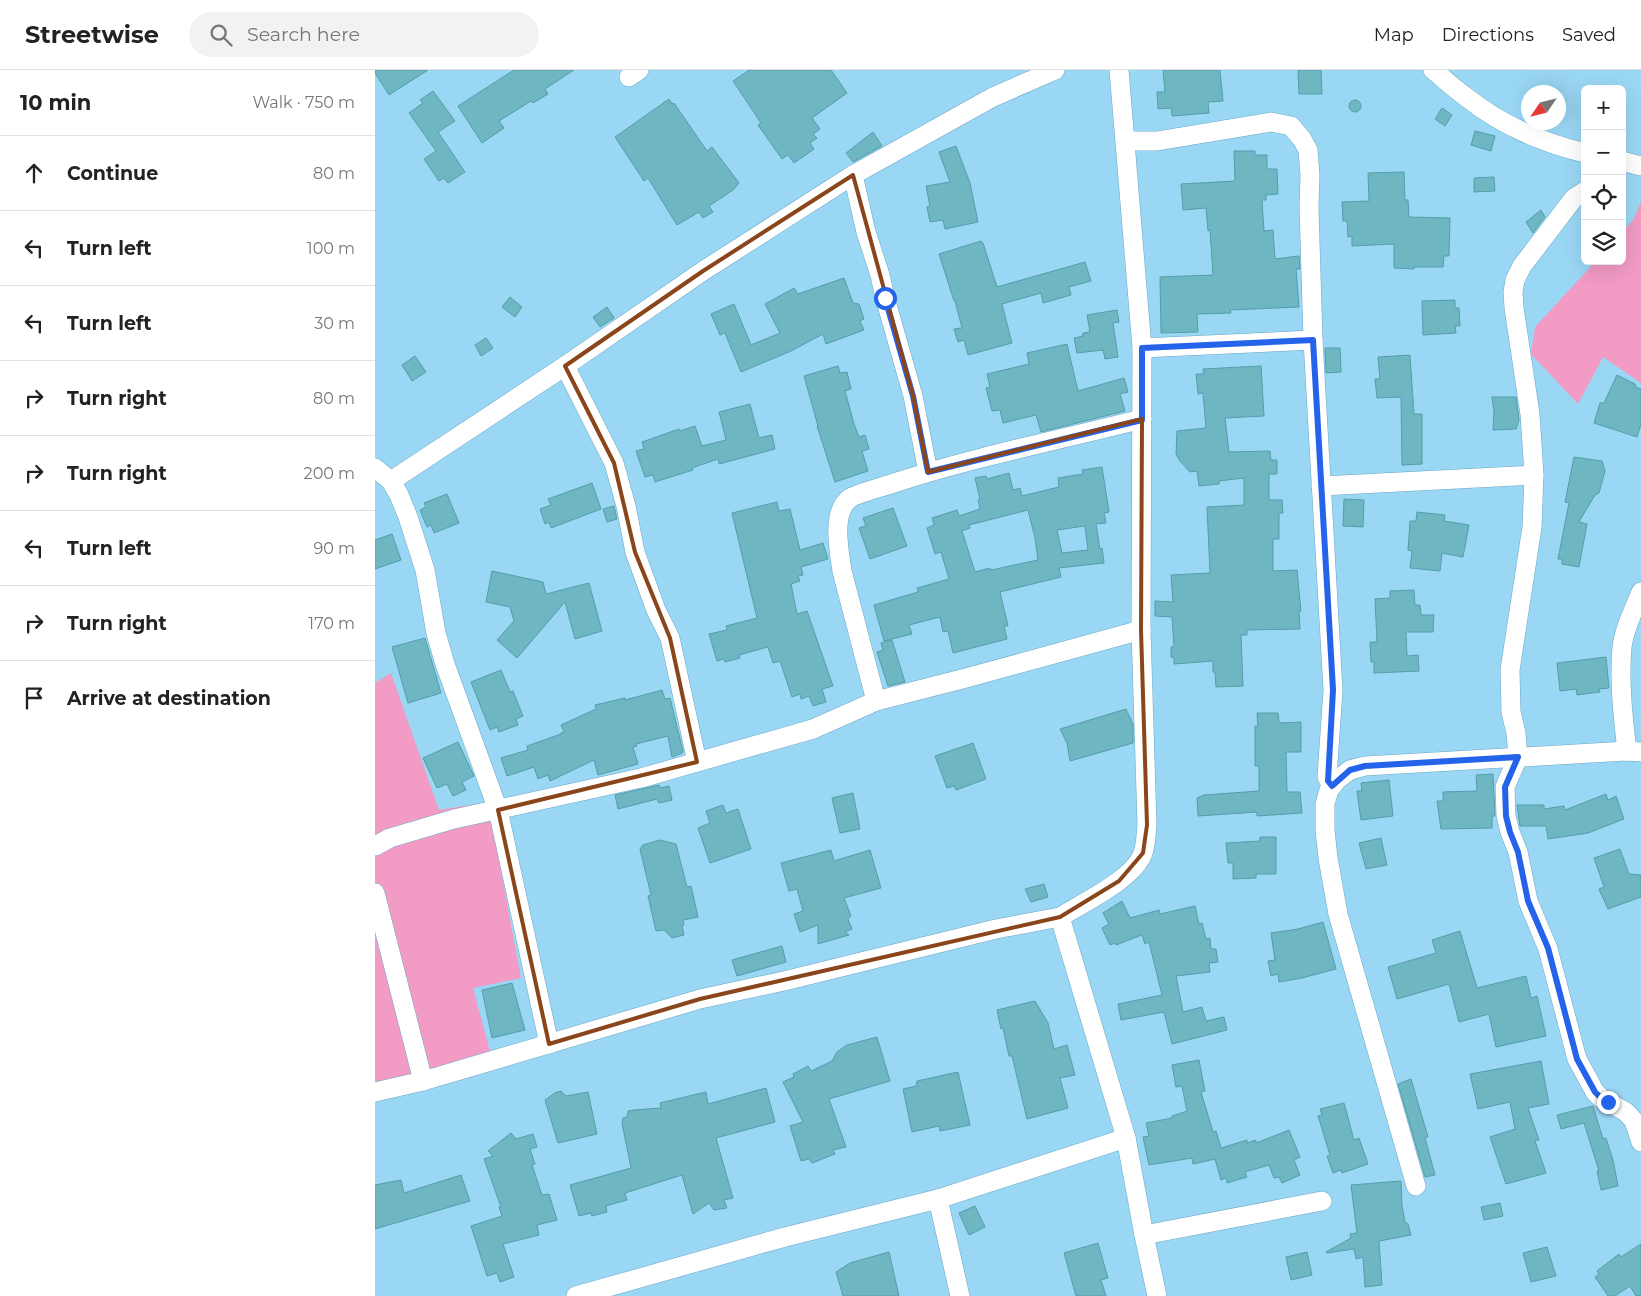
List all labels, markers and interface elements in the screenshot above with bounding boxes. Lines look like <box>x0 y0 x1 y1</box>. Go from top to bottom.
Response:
search box <box>189 12 539 57</box>
text: Streetwise <box>25 20 159 49</box>
icon: search <box>207 21 235 49</box>
text: Search here <box>247 23 360 46</box>
text: Map <box>1374 24 1414 46</box>
text: Directions <box>1442 24 1534 46</box>
text: Saved <box>1562 24 1616 46</box>
north arrow <box>1521 85 1566 130</box>
map controls <box>1581 85 1626 265</box>
button: + <box>1581 85 1626 130</box>
text: 10 min <box>20 90 91 115</box>
text: Walk · 750 m <box>252 93 355 112</box>
button: − <box>1581 130 1626 175</box>
icon: ahead <box>20 159 48 187</box>
text: Continue <box>67 162 158 185</box>
text: 80 m <box>313 164 355 183</box>
button: locate <box>1581 175 1626 220</box>
button: layers <box>1581 220 1626 265</box>
icon: left <box>20 234 48 262</box>
text: Turn left <box>67 237 152 260</box>
text: 100 m <box>307 239 355 258</box>
route start <box>874 287 897 310</box>
icon: left <box>20 309 48 337</box>
text: Turn left <box>67 312 152 335</box>
text: 30 m <box>314 314 355 333</box>
icon: right <box>20 384 48 412</box>
text: Turn right <box>67 387 167 410</box>
text: 80 m <box>313 389 355 408</box>
icon: right <box>20 459 48 487</box>
text: Turn right <box>67 462 167 485</box>
text: 200 m <box>304 464 355 483</box>
icon: left <box>20 534 48 562</box>
text: Turn left <box>67 537 152 560</box>
text: 90 m <box>313 539 355 558</box>
icon: right <box>20 609 48 637</box>
text: Turn right <box>67 612 167 635</box>
text: 170 m <box>308 614 355 633</box>
icon: arrive <box>20 684 48 712</box>
text: Arrive at destination <box>67 687 271 710</box>
route end <box>1597 1091 1620 1114</box>

